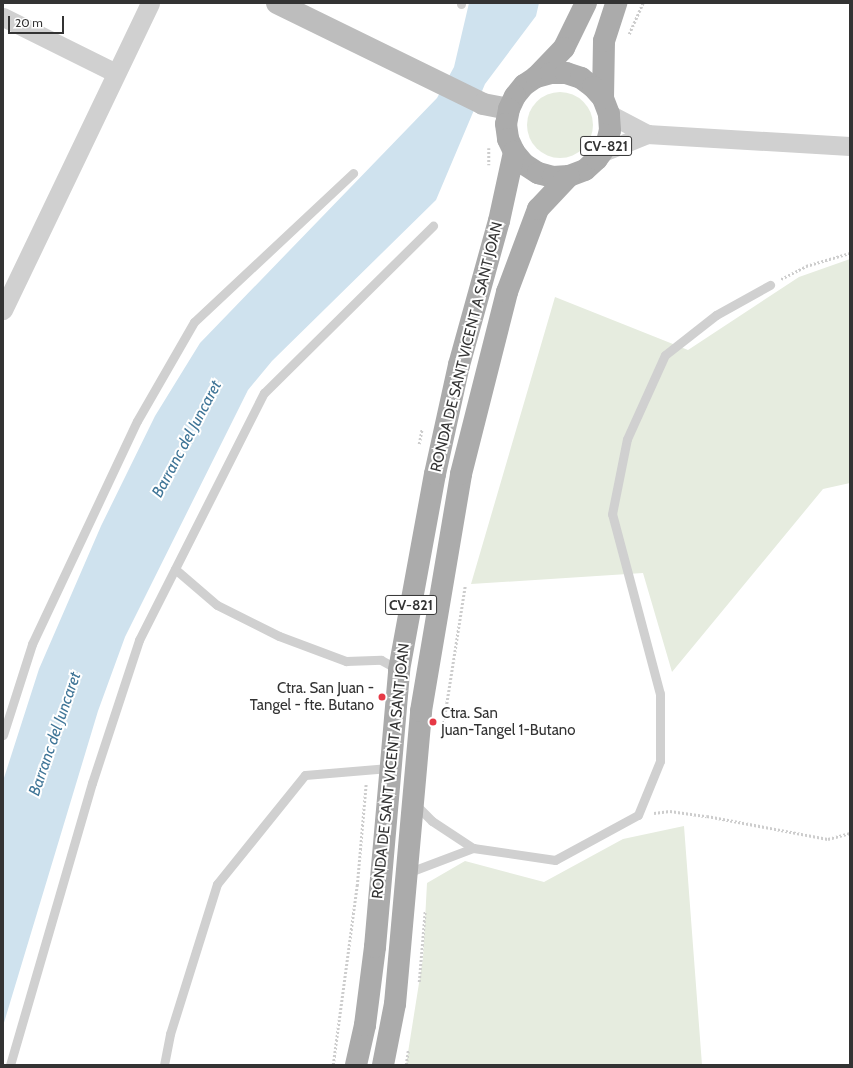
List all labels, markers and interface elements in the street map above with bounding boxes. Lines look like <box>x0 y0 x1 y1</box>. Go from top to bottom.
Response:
scale bar <box>10 8 66 34</box>
text: 20 m <box>15 15 43 30</box>
road number: CV-821 <box>580 134 632 158</box>
street label: RONDA DE SANT VICENT A SANT JOAN <box>427 220 507 474</box>
water label: Barranc del Juncaret <box>148 377 226 501</box>
road number: CV-821 <box>385 593 437 617</box>
street label: RONDA DE SANT VICENT A SANT JOAN <box>369 642 413 900</box>
water label: Barranc del Juncaret <box>25 670 85 798</box>
place label: Ctra. San Juan - Tangel - fte. Butano <box>250 679 374 714</box>
marker: Ctra. San Juan - Tangel - fte. Butano <box>377 692 387 702</box>
place label: Ctra. San Juan-Tangel 1-Butano <box>441 704 575 739</box>
marker: Ctra. San Juan-Tangel 1-Butano <box>428 717 438 727</box>

